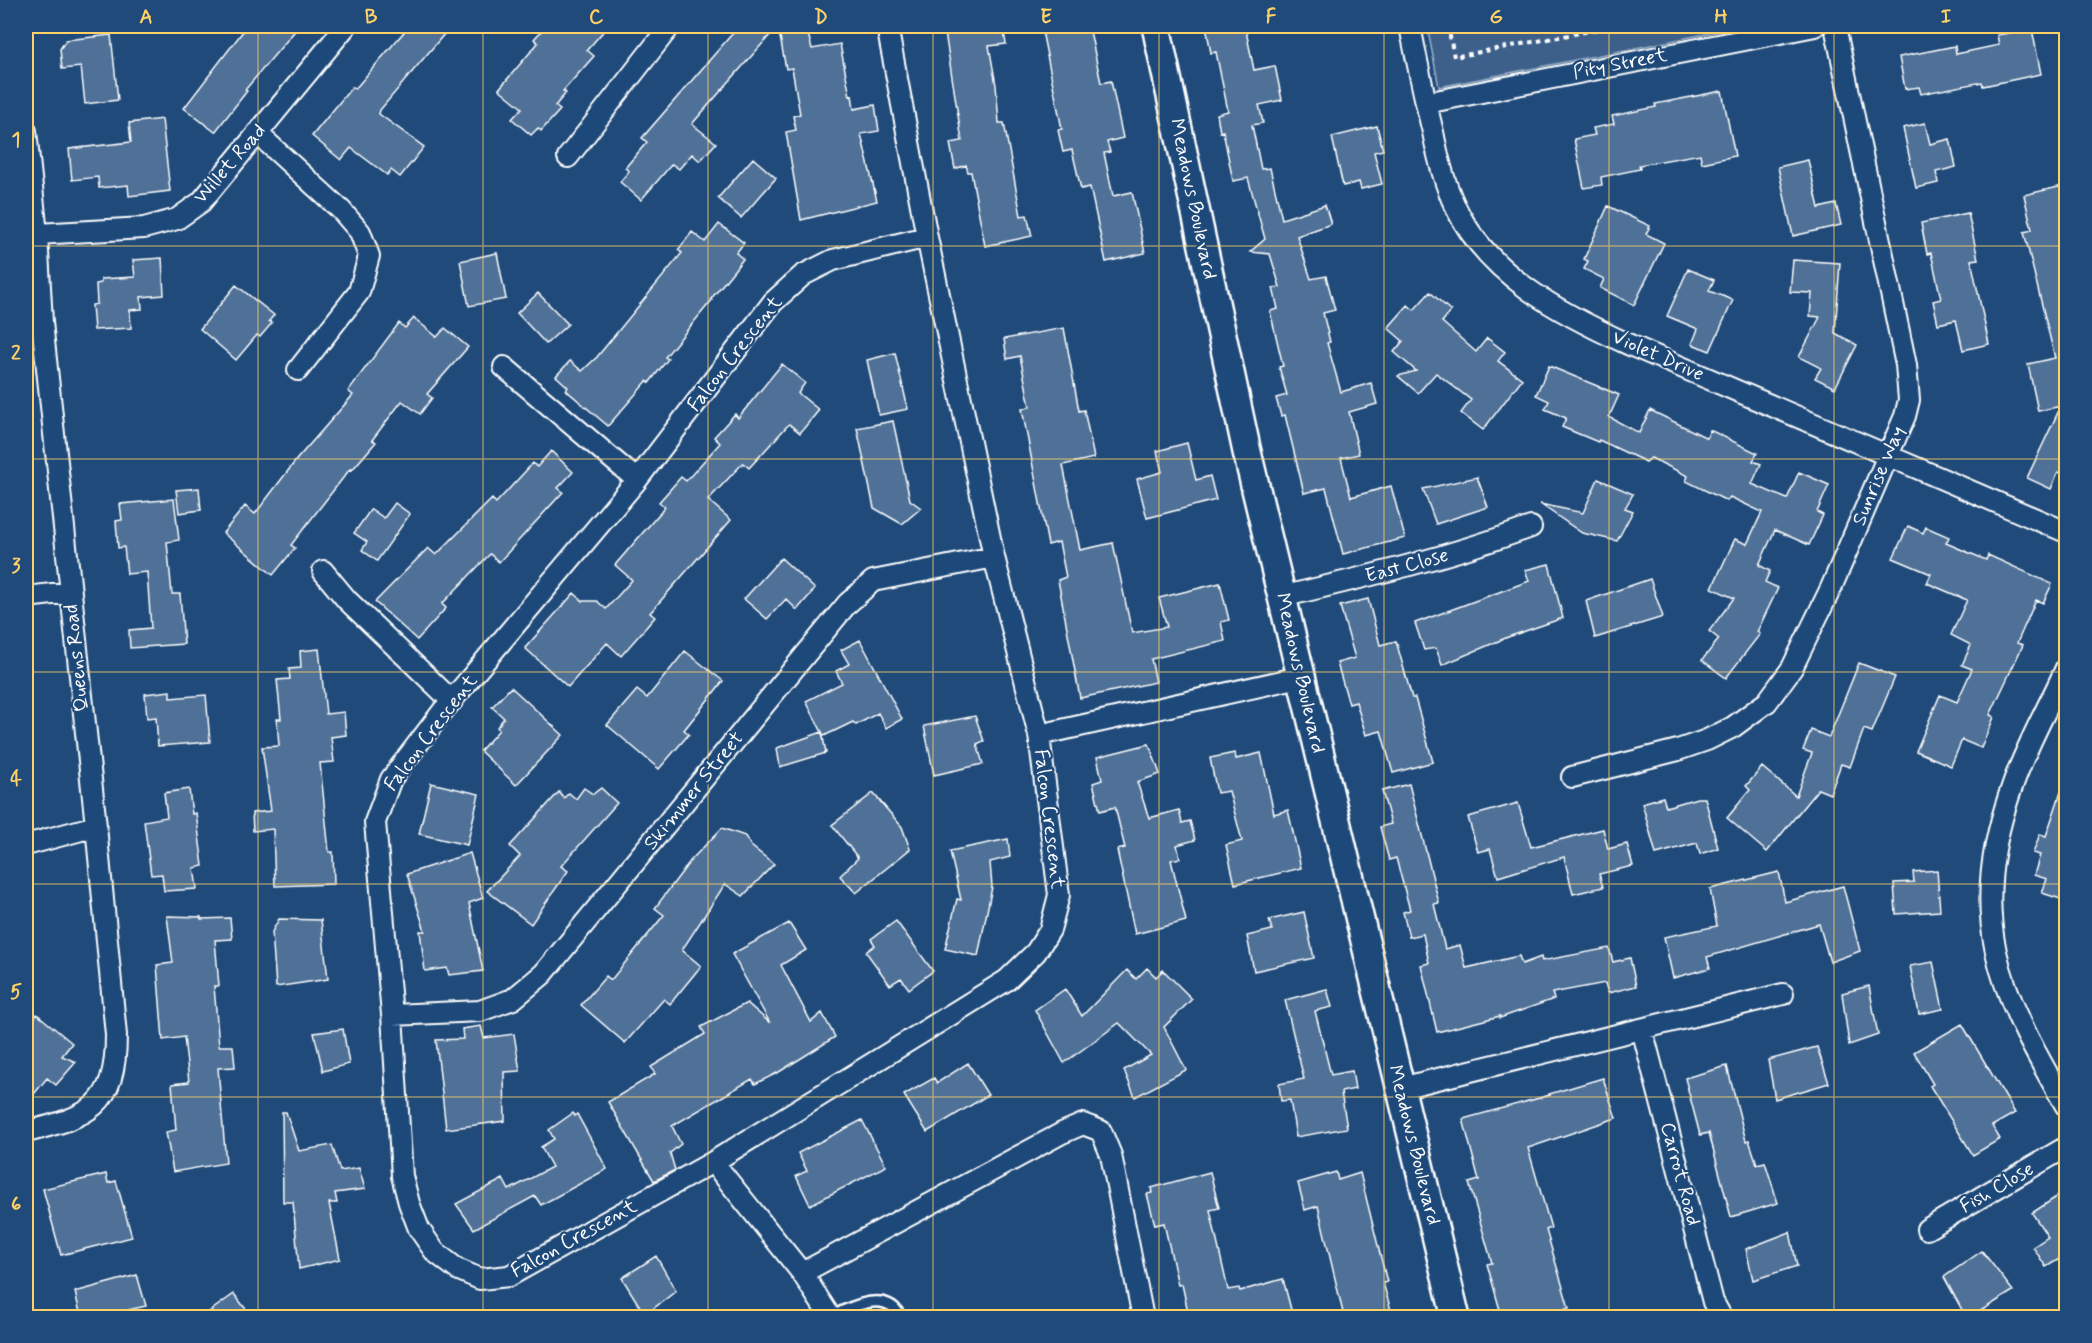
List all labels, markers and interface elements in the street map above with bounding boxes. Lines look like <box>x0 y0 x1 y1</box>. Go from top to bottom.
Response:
text: A <box>139 4 153 31</box>
text: B <box>365 4 378 31</box>
text: C <box>589 4 604 31</box>
text: D <box>814 4 828 31</box>
text: E <box>1040 4 1052 31</box>
text: F <box>1266 4 1277 31</box>
text: G <box>1489 4 1503 31</box>
text: H <box>1714 4 1728 31</box>
text: I <box>1941 4 1951 31</box>
street label: Pity Street <box>1571 42 1670 86</box>
street label: Meadows Boulevard <box>1163 116 1223 282</box>
street label: Willet Road <box>188 118 272 210</box>
text: 1 <box>12 127 20 154</box>
street label: Falcon Crescent <box>681 290 789 418</box>
street label: Violet Drive <box>1608 324 1708 388</box>
text: 2 <box>11 340 21 367</box>
street label: Sunrise Way <box>1846 422 1912 530</box>
street label: East Close <box>1362 542 1452 590</box>
text: 3 <box>11 553 21 580</box>
street label: Meadows Boulevard <box>1268 590 1332 756</box>
street label: Queens Road <box>58 603 96 713</box>
street label: Falcon Crescent <box>378 669 484 797</box>
street label: Skimmer Street <box>638 726 750 856</box>
street label: Falcon Crescent <box>1027 748 1071 891</box>
text: 4 <box>10 766 22 793</box>
text: 5 <box>10 979 22 1006</box>
street label: Meadows Boulevard <box>1381 1062 1447 1228</box>
street label: Carrot Road <box>1653 1119 1707 1229</box>
street label: Fish Close <box>1955 1156 2039 1220</box>
text: 6 <box>11 1191 21 1218</box>
street label: Falcon Crescent <box>506 1193 642 1285</box>

